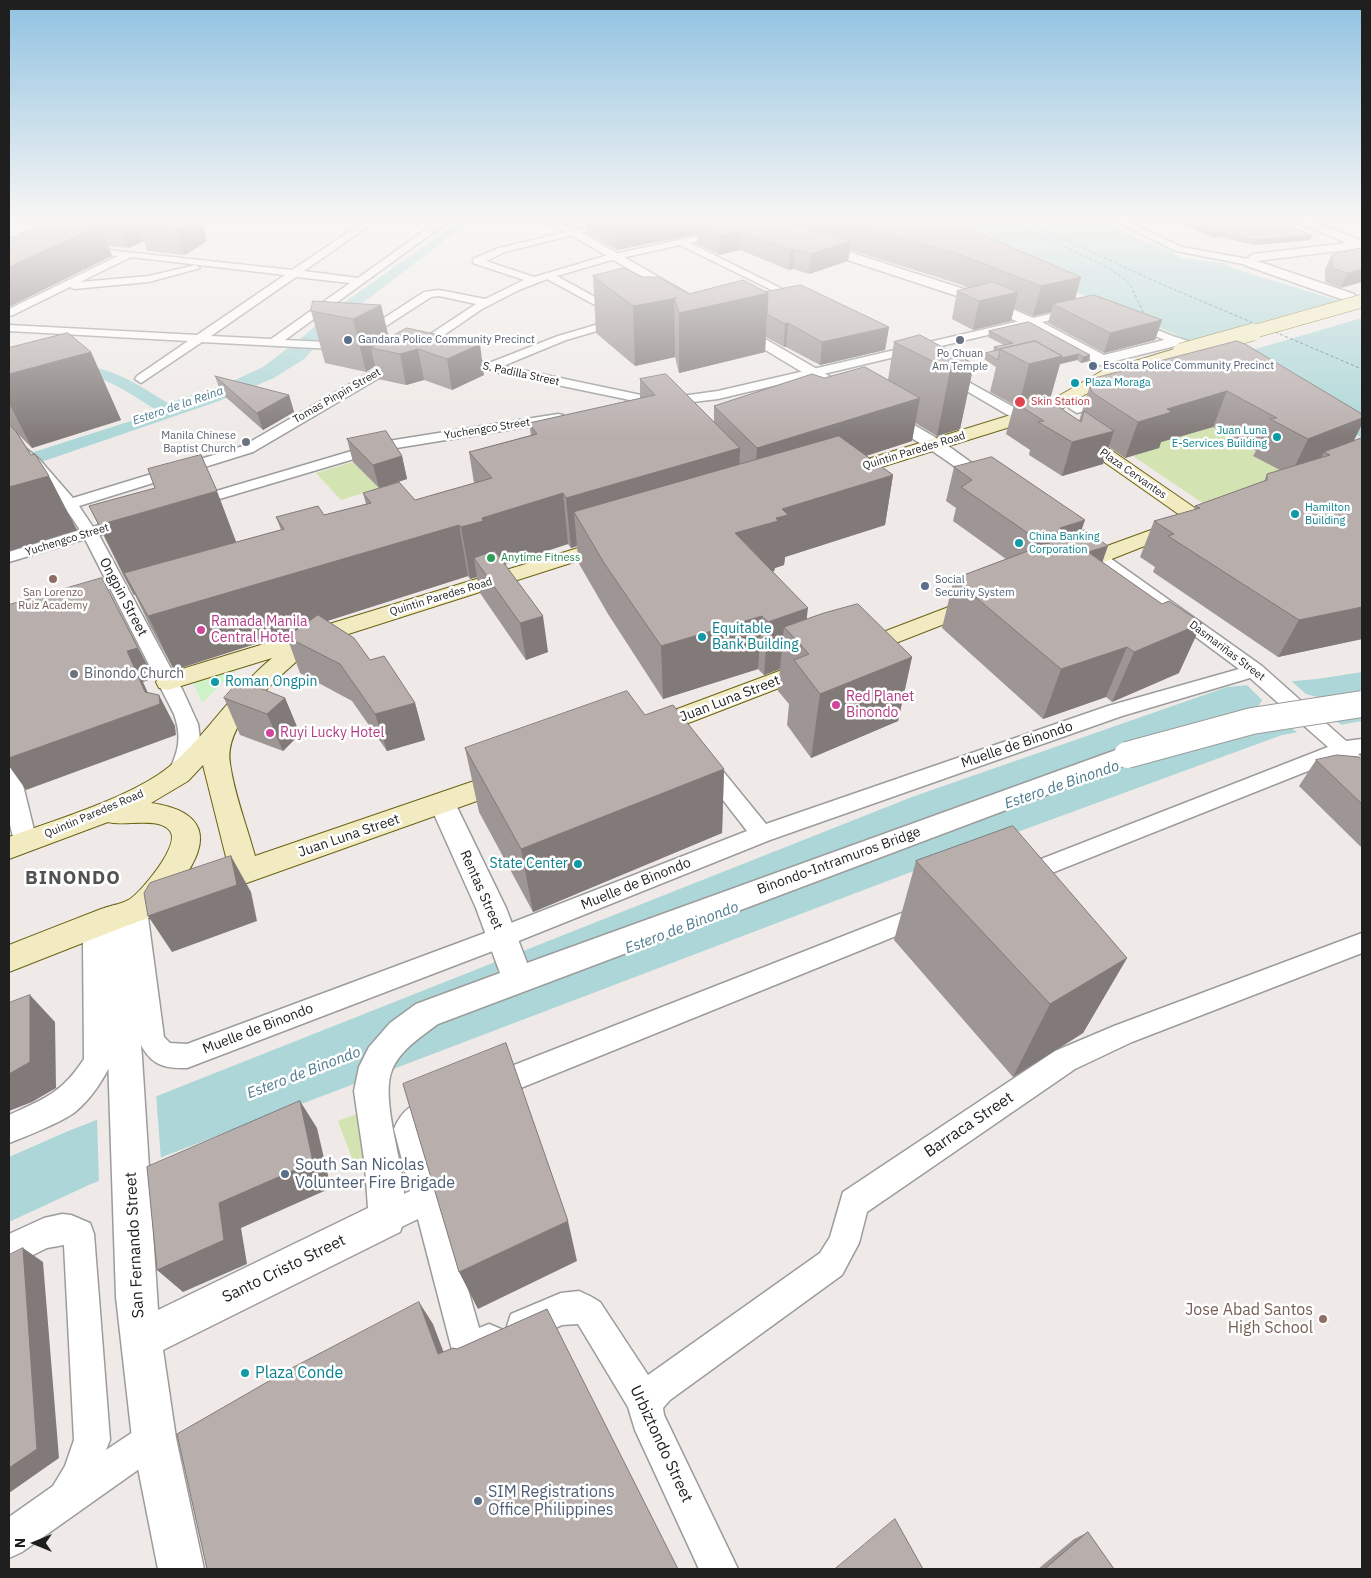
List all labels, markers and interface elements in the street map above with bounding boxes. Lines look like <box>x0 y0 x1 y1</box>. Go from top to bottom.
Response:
place label: Gandara Police Community Precinct <box>358 333 535 347</box>
marker: Gandara Police Community Precinct <box>342 334 354 346</box>
marker: Po Chuan Am Temple <box>954 334 966 346</box>
place label: Po Chuan Am Temple <box>932 347 988 373</box>
street label: S. Padilla Street <box>481 359 561 389</box>
place label: Escolta Police Community Precinct <box>1103 359 1274 373</box>
marker: Escolta Police Community Precinct <box>1087 360 1099 372</box>
street label: Tomas Pinpin Street <box>291 366 383 426</box>
place label: Plaza Moraga <box>1085 376 1151 390</box>
marker: Plaza Moraga <box>1069 377 1081 389</box>
water label: Estero de la Reina <box>131 384 225 428</box>
marker: Skin Station <box>1013 395 1027 409</box>
place label: Skin Station <box>1031 395 1090 409</box>
street label: Yuchengco Street <box>443 416 531 442</box>
place label: Juan Luna E-Services Building <box>1172 424 1267 450</box>
place label: Manila Chinese Baptist Church <box>161 429 236 455</box>
street label: Quintin Paredes Road <box>861 429 967 473</box>
marker: Juan Luna E-Services Building <box>1271 431 1283 443</box>
marker: Manila Chinese Baptist Church <box>240 436 252 448</box>
street label: Plaza Cervantes <box>1097 446 1169 502</box>
place label: Hamilton Building <box>1305 501 1350 527</box>
marker: Hamilton Building <box>1289 508 1301 520</box>
street label: Yuchengco Street <box>24 521 110 559</box>
place label: China Banking Corporation <box>1029 530 1099 556</box>
marker: China Banking Corporation <box>1013 537 1025 549</box>
place label: Anytime Fitness <box>501 551 580 565</box>
marker: Anytime Fitness <box>485 552 497 564</box>
street label: Ongpin Street <box>95 555 151 639</box>
marker: San Lorenzo Ruiz Academy <box>47 573 59 585</box>
place label: Social Security System <box>935 573 1015 599</box>
street label: Quintin Paredes Road <box>388 575 494 619</box>
marker: Social Security System <box>919 580 931 592</box>
place label: San Lorenzo Ruiz Academy <box>18 586 88 612</box>
place label: Ramada Manila Central Hotel <box>211 614 307 646</box>
street label: Dasmariñas Street <box>1187 618 1267 684</box>
place label: Equitable Bank Building <box>712 621 799 654</box>
marker: Ramada Manila Central Hotel <box>195 624 207 636</box>
marker: Equitable Bank Building <box>696 631 708 643</box>
place label: Binondo Church <box>84 666 184 682</box>
marker: Binondo Church <box>68 668 80 680</box>
street label: Juan Luna Street <box>678 672 782 726</box>
place label: Roman Ongpin <box>225 674 317 690</box>
marker: Roman Ongpin <box>209 676 221 688</box>
place label: Red Planet Binondo <box>846 689 914 722</box>
marker: Red Planet Binondo <box>830 699 842 711</box>
street label: Muelle de Binondo <box>959 718 1075 772</box>
place label: Ruyi Lucky Hotel <box>280 725 384 741</box>
marker: Ruyi Lucky Hotel <box>264 727 276 739</box>
water label: Estero de Binondo <box>1002 757 1122 813</box>
street label: Quintin Paredes Road <box>42 787 146 841</box>
street label: Juan Luna Street <box>296 811 402 861</box>
street label: Binondo-Intramuros Bridge <box>755 824 923 898</box>
street label: Rentas Street <box>456 848 506 932</box>
street label: Muelle de Binondo <box>579 854 693 914</box>
place label: State Center <box>490 856 568 872</box>
marker: State Center <box>572 858 584 870</box>
district label: BINONDO <box>24 868 122 890</box>
water label: Estero de Binondo <box>623 898 741 958</box>
street label: Muelle de Binondo <box>200 1000 316 1058</box>
water label: Estero de Binondo <box>245 1043 363 1103</box>
street label: Barraca Street <box>921 1088 1017 1162</box>
place label: South San Nicolas Volunteer Fire Brigade <box>295 1155 455 1193</box>
marker: South San Nicolas Volunteer Fire Brigade <box>279 1168 291 1180</box>
street label: San Fernando Street <box>122 1171 148 1319</box>
street label: Santo Cristo Street <box>219 1231 349 1307</box>
place label: Jose Abad Santos High School <box>1185 1300 1313 1338</box>
marker: Jose Abad Santos High School <box>1317 1313 1329 1325</box>
place label: Plaza Conde <box>255 1363 343 1383</box>
marker: Plaza Conde <box>239 1367 251 1379</box>
street label: Urbiztondo Street <box>625 1382 697 1506</box>
place label: SIM Registrations Office Philippines <box>488 1482 615 1520</box>
marker: SIM Registrations Office Philippines <box>472 1495 484 1507</box>
north arrow <box>10 1518 60 1568</box>
text: N <box>11 1538 29 1548</box>

